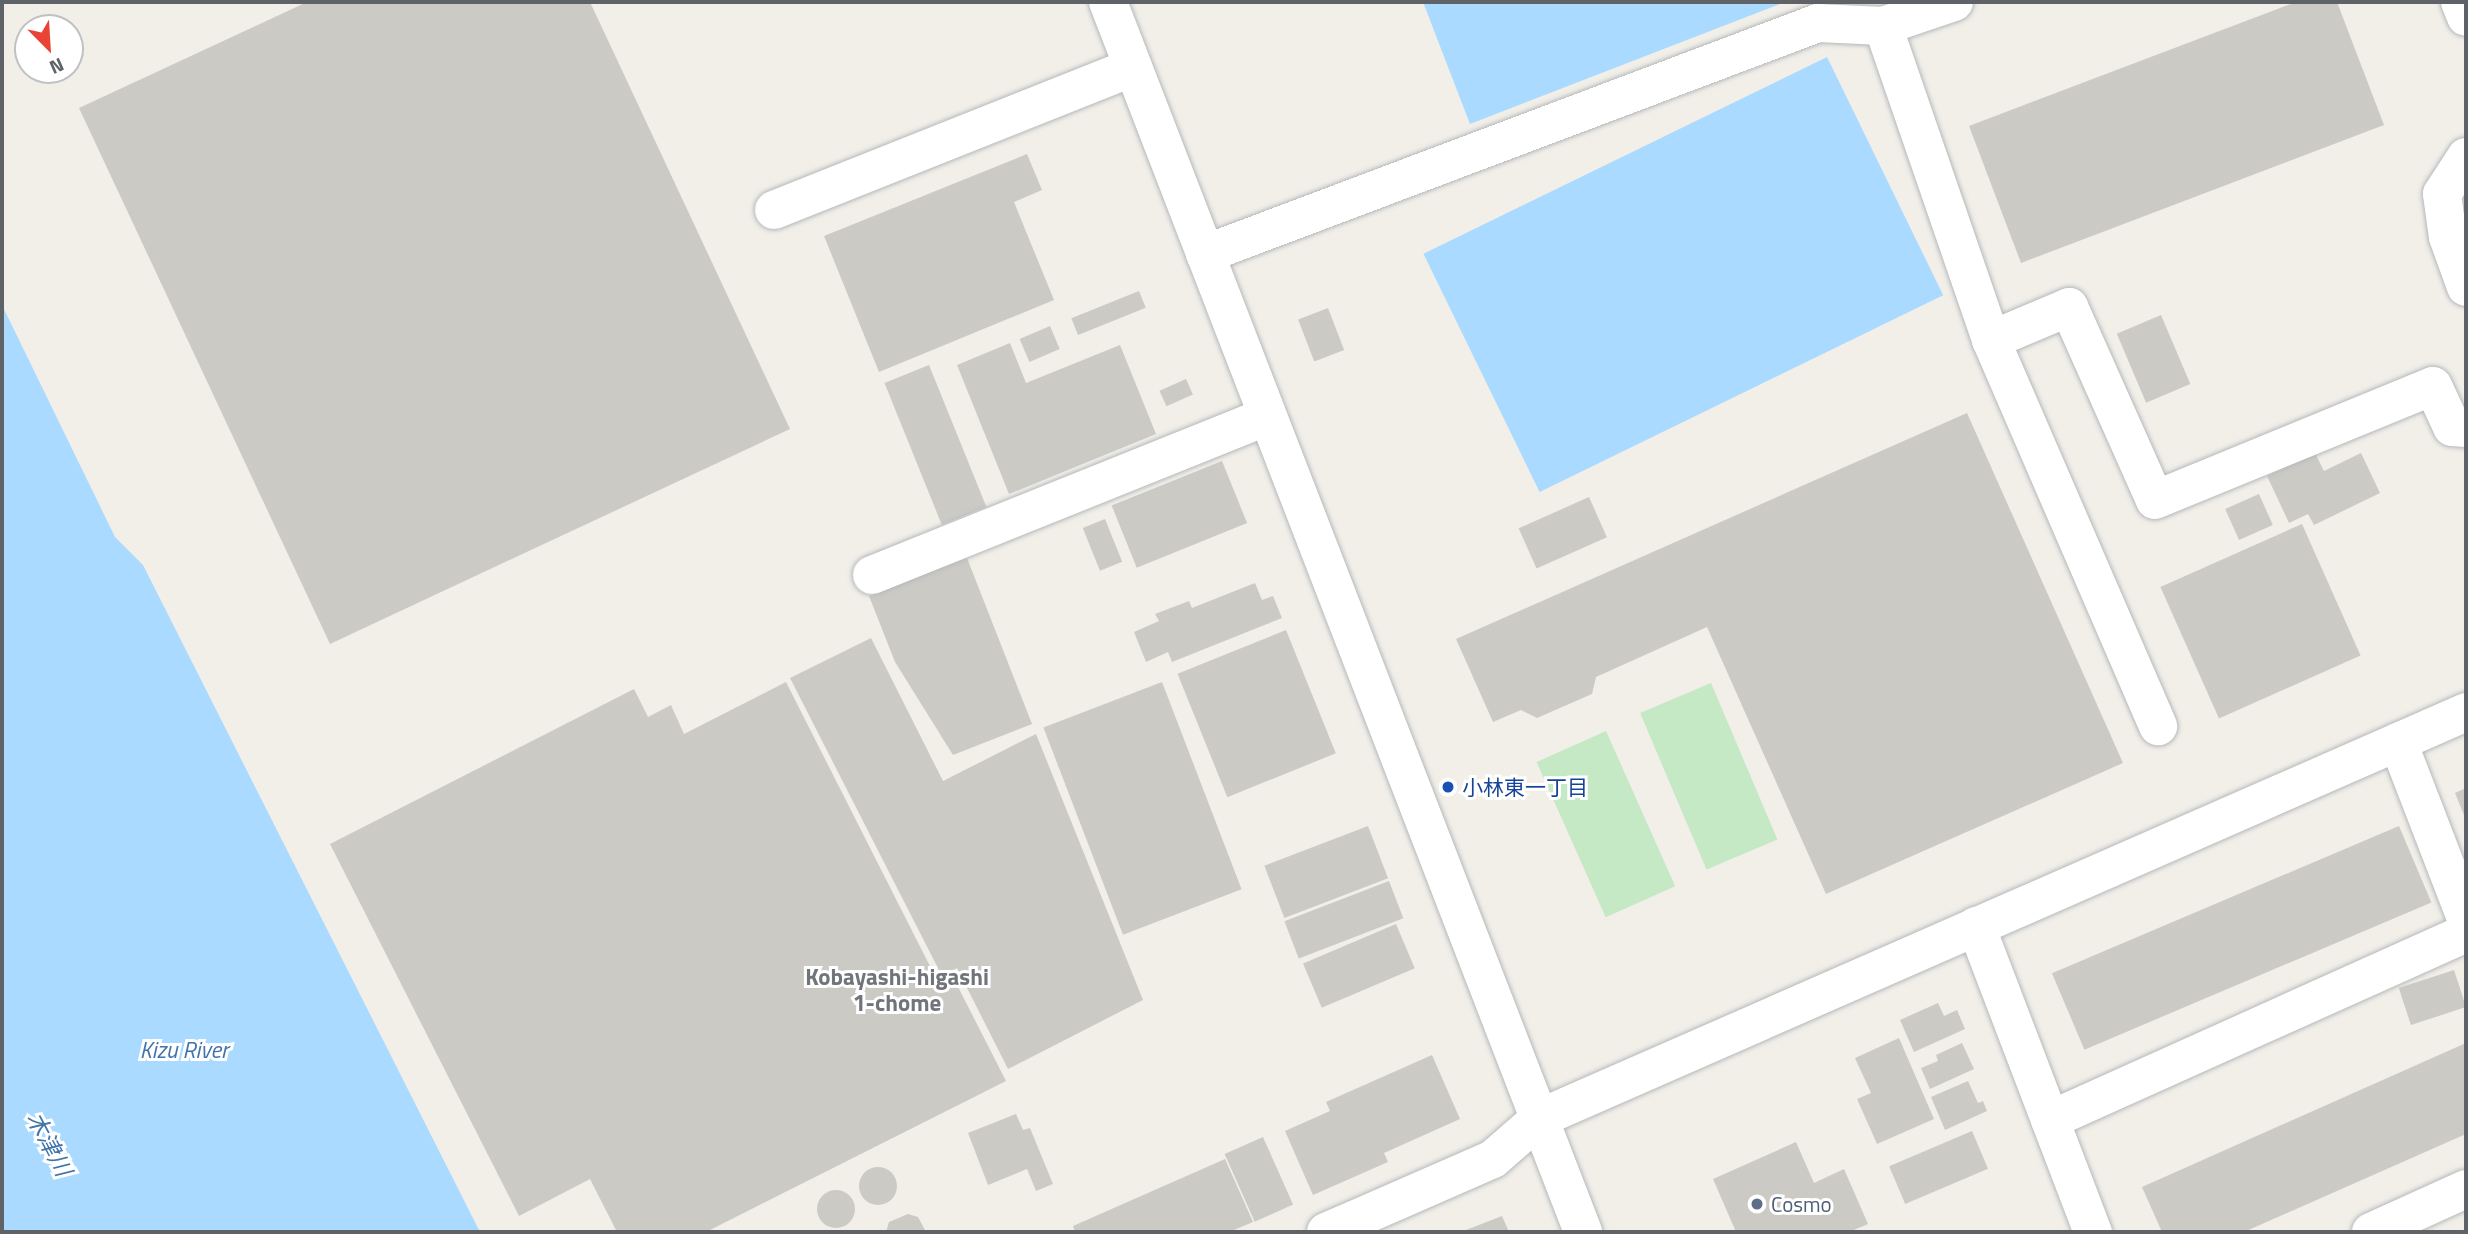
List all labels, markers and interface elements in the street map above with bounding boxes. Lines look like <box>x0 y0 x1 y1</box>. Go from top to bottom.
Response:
north arrow <box>14 14 84 84</box>
text: N <box>45 51 69 83</box>
place label: 小林東一丁目 <box>1462 774 1588 800</box>
marker: 小林東一丁目 <box>1440 779 1456 795</box>
district label: Kobayashi-higashi 1-chome <box>805 963 989 1017</box>
water label: Kizu River <box>140 1036 228 1064</box>
water label: 木津川 <box>21 1107 77 1181</box>
place label: Cosmo <box>1771 1191 1832 1217</box>
marker: Cosmo <box>1749 1196 1765 1212</box>

